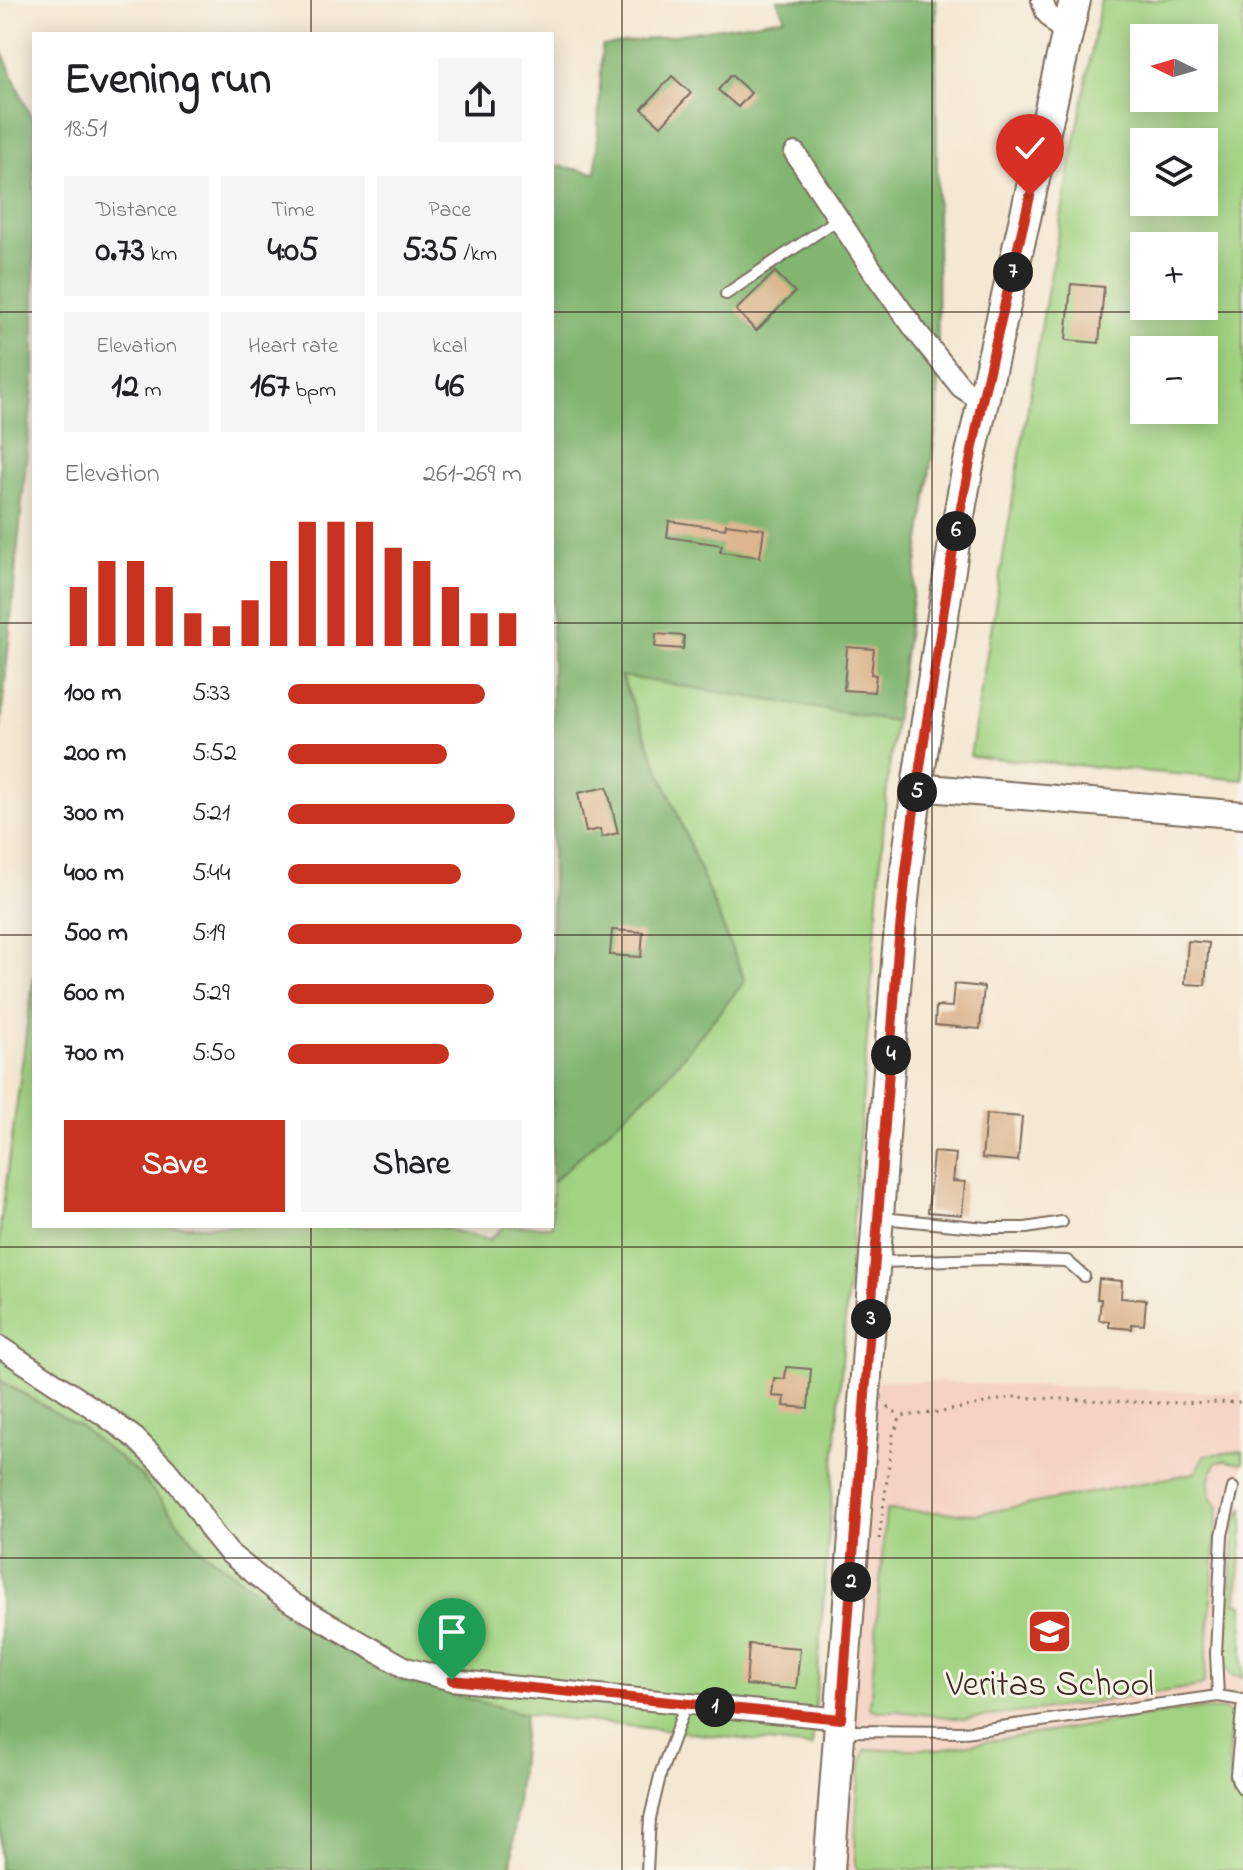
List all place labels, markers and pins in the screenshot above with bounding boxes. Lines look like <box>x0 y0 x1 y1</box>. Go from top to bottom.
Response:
pin <box>996 114 1064 196</box>
pin: 7 <box>993 252 1033 292</box>
pin: 6 <box>936 511 976 551</box>
pin: 5 <box>897 772 937 812</box>
pin: 4 <box>871 1035 911 1075</box>
pin: 3 <box>851 1299 891 1339</box>
pin: 2 <box>831 1562 871 1602</box>
pin <box>418 1598 486 1680</box>
school or university icon: Veritas School <box>1026 1608 1074 1656</box>
place label: Veritas School <box>945 1660 1154 1713</box>
pin: 1 <box>695 1687 735 1727</box>

